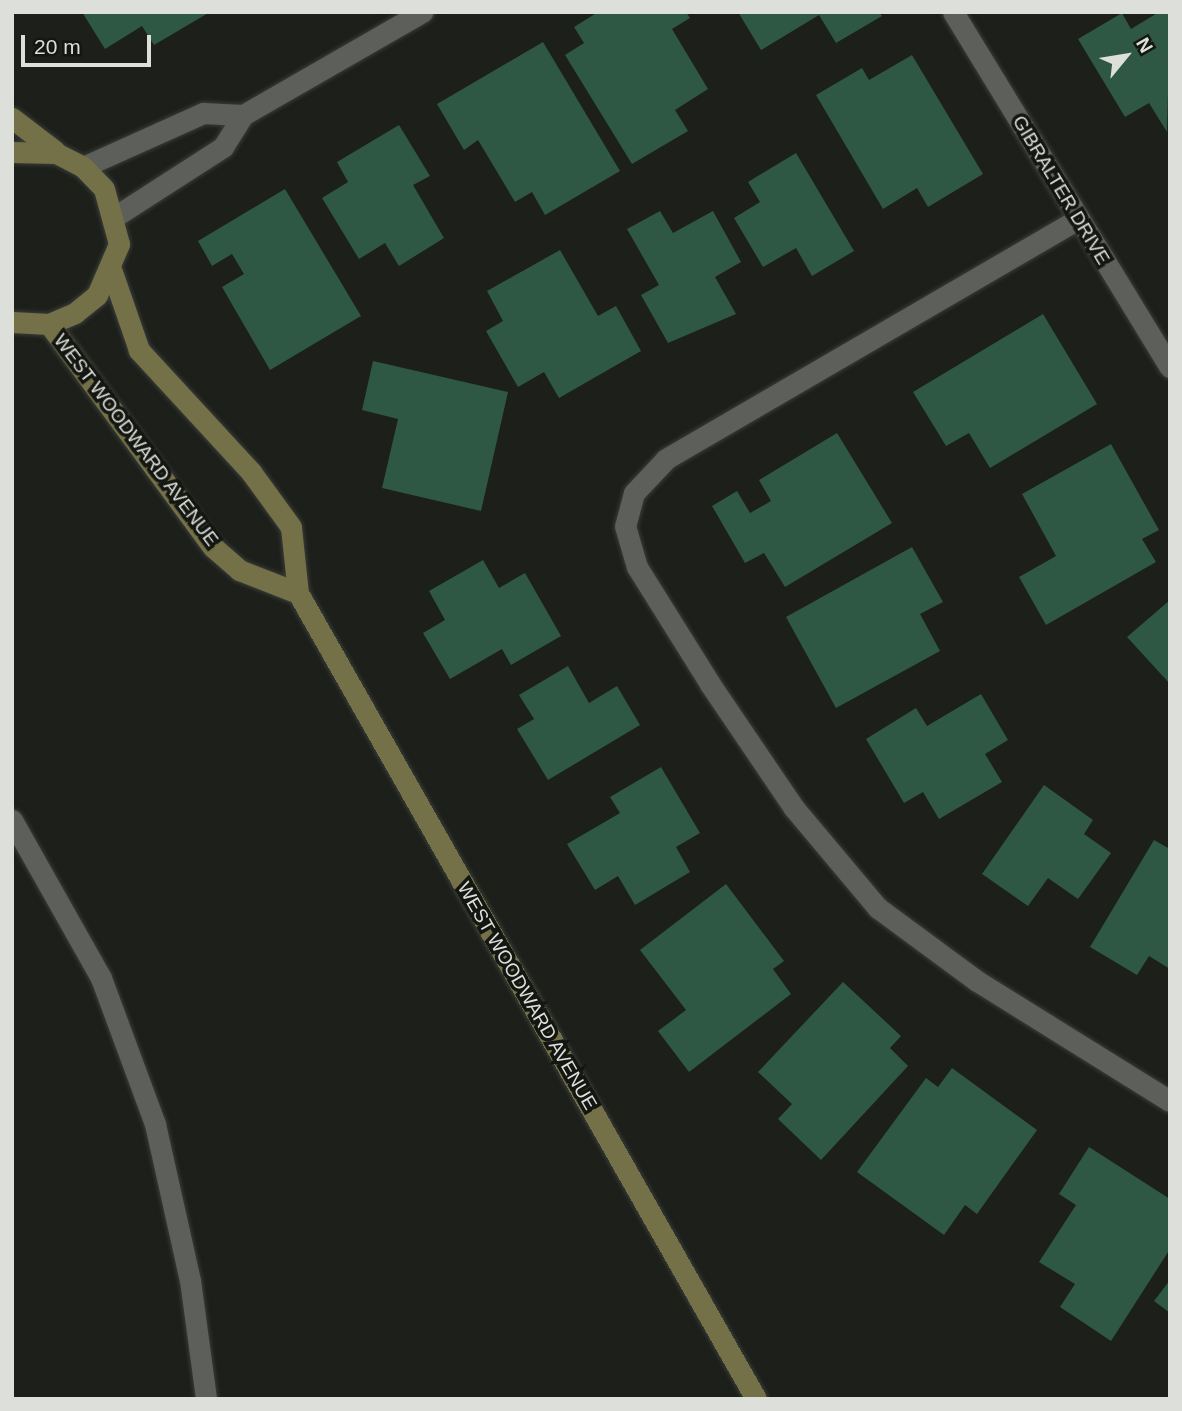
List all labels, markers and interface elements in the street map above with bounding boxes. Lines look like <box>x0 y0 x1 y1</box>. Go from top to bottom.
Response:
scale bar <box>24 21 154 65</box>
north arrow <box>1091 21 1161 91</box>
text: N <box>1132 34 1157 56</box>
text: 20 m <box>34 35 81 58</box>
street label: GIBRALTER DRIVE <box>1008 111 1114 269</box>
street label: WEST WOODWARD AVENUE <box>48 329 224 551</box>
street label: WEST WOODWARD AVENUE <box>452 877 602 1115</box>

